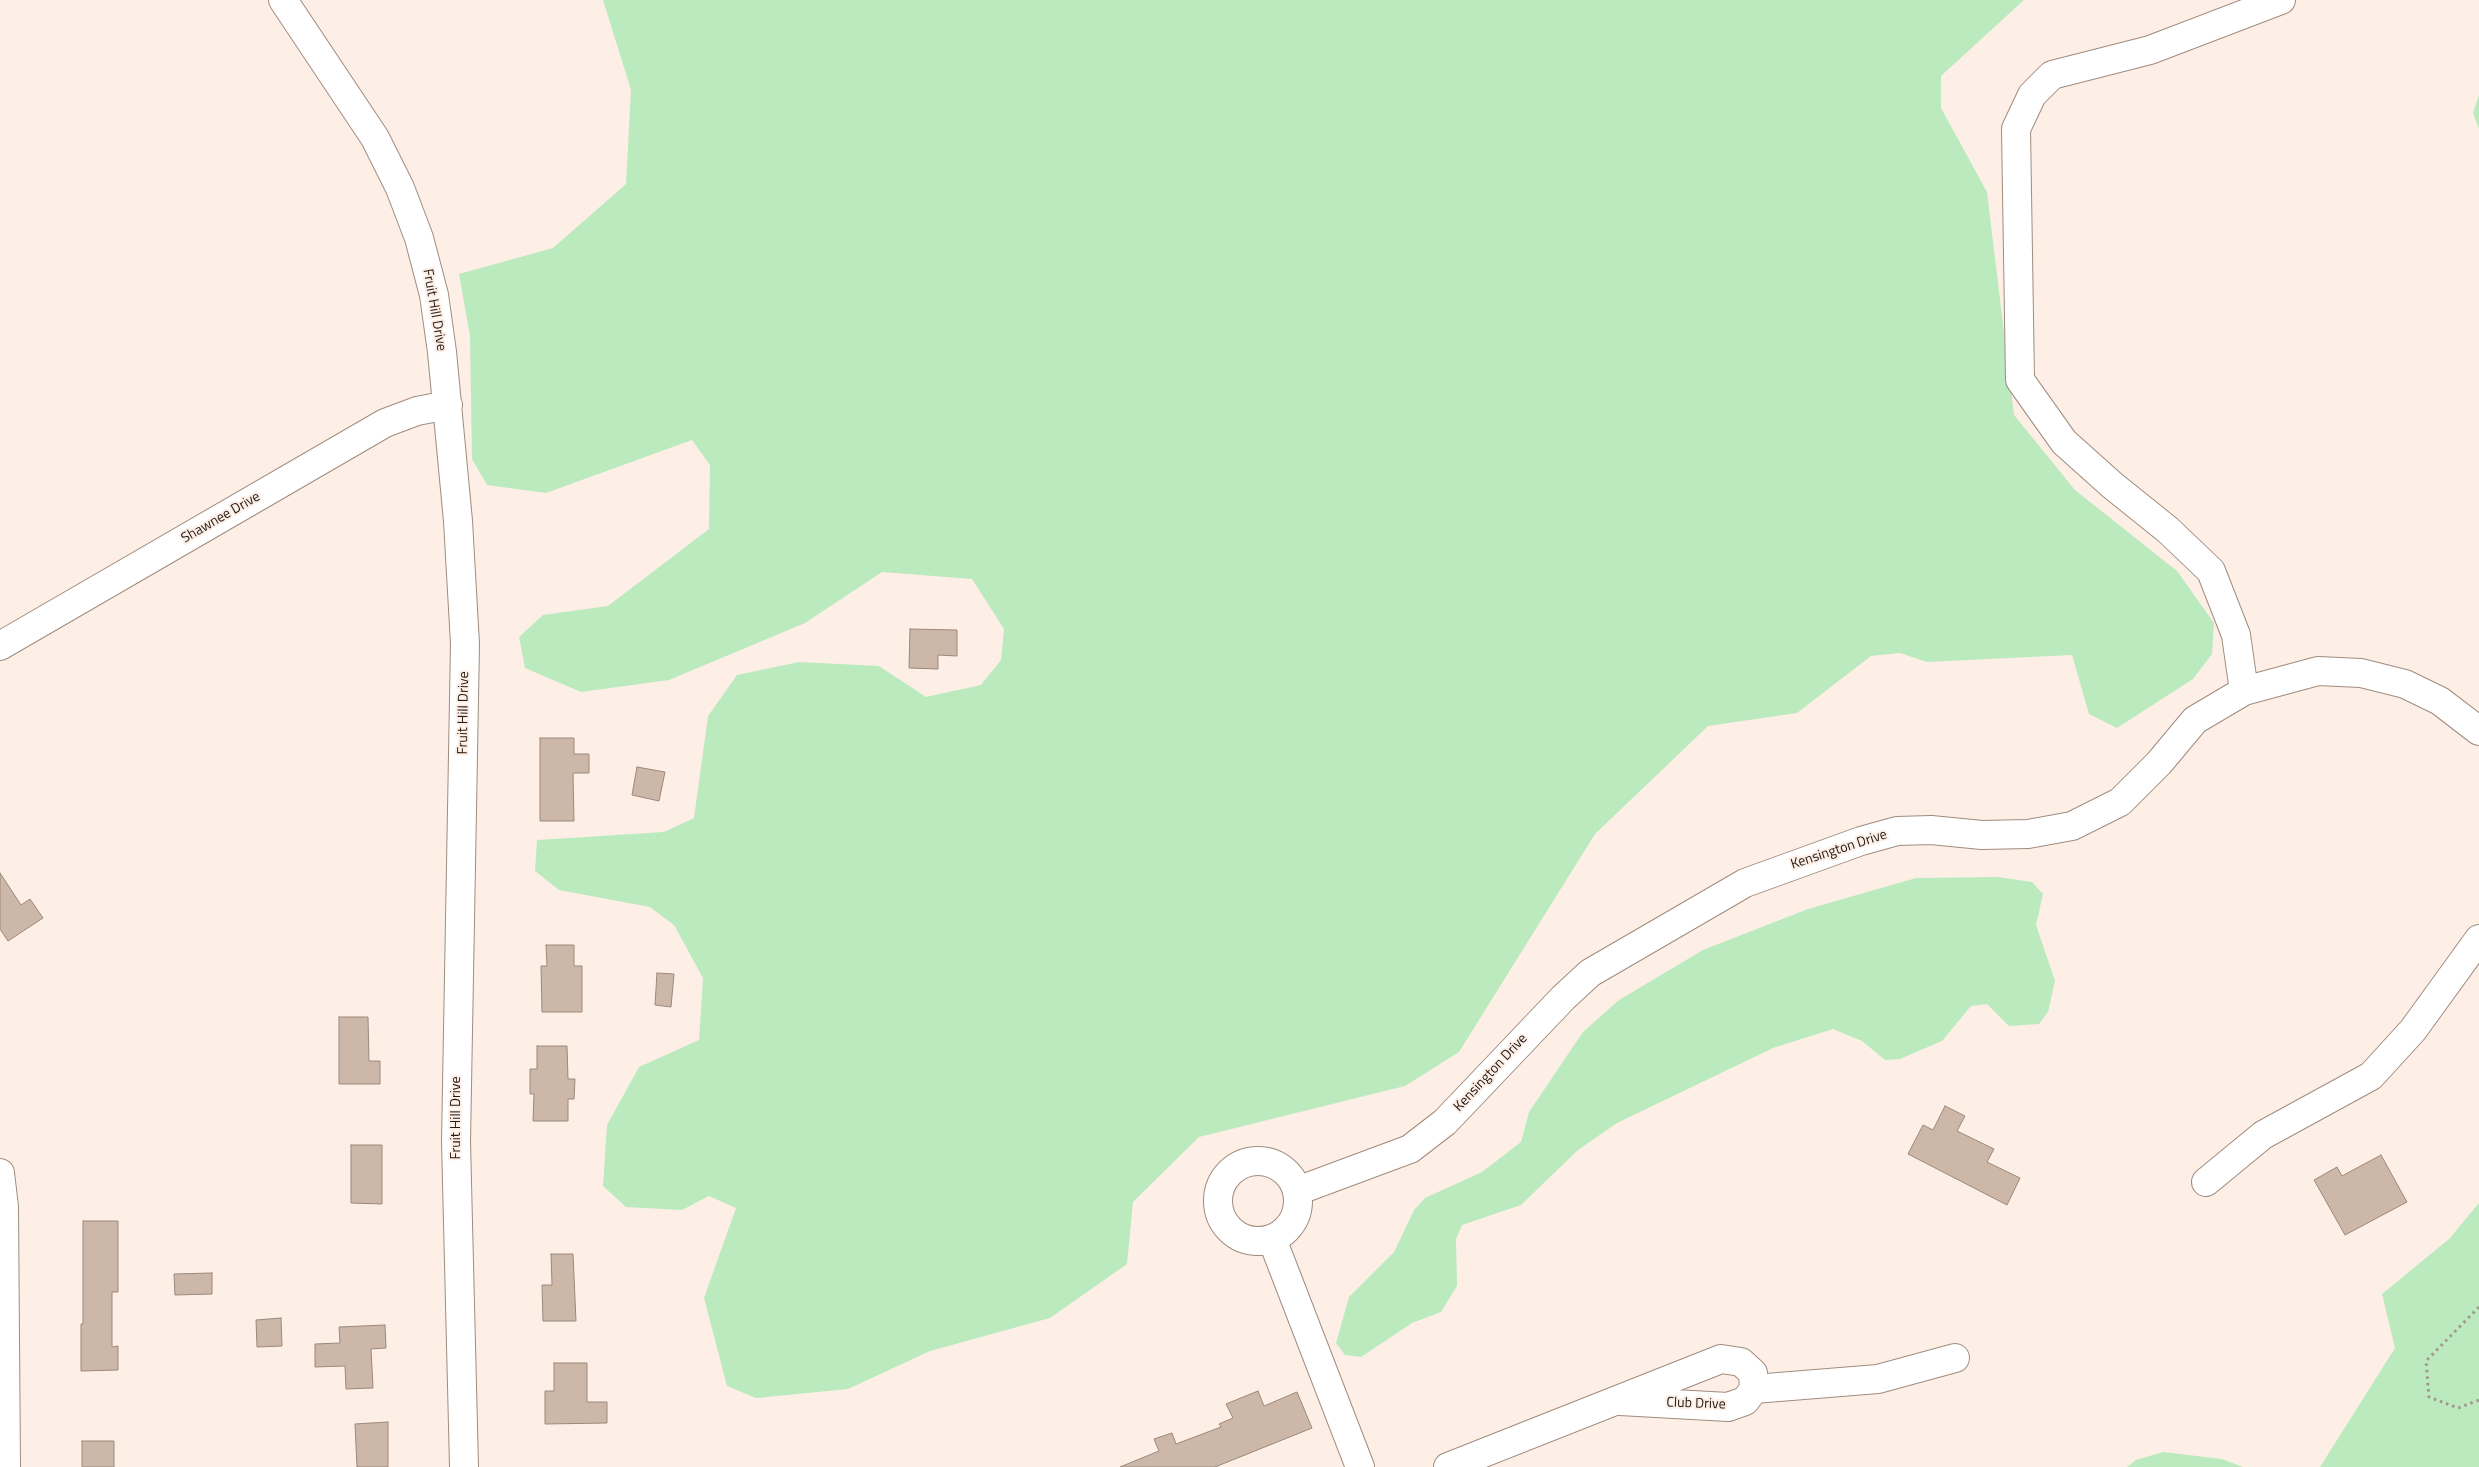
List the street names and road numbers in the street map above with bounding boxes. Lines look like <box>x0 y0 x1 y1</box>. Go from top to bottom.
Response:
street label: Fruit Hill Drive <box>419 268 449 352</box>
street label: Shawnee Drive <box>179 489 263 547</box>
street label: Fruit Hill Drive <box>455 671 473 755</box>
street label: Kensington Drive <box>1789 827 1889 873</box>
street label: Kensington Drive <box>1451 1031 1531 1115</box>
street label: Fruit Hill Drive <box>449 1076 465 1160</box>
street label: Club Drive <box>1666 1395 1726 1413</box>

